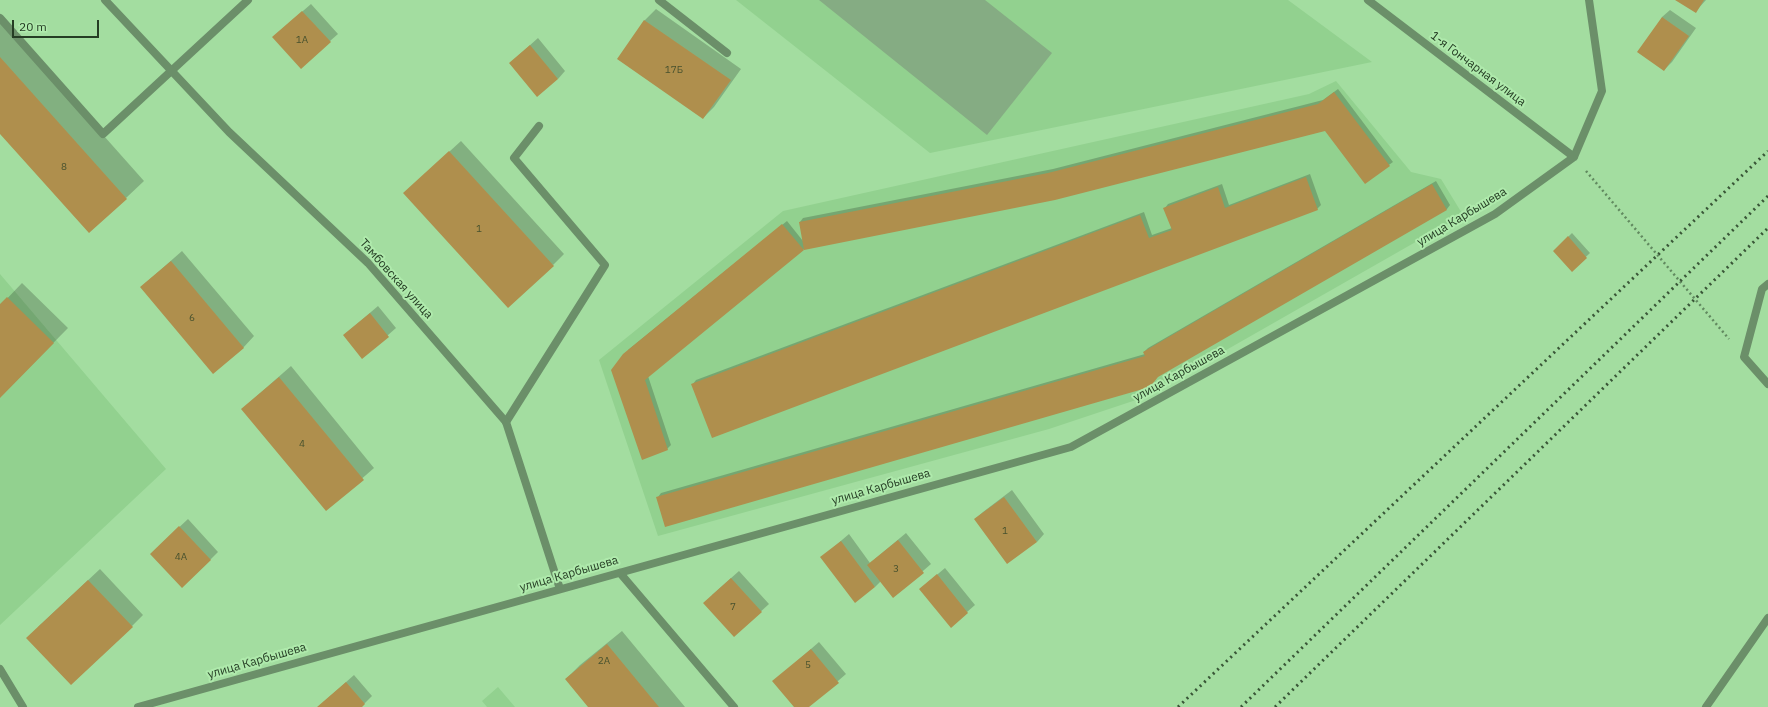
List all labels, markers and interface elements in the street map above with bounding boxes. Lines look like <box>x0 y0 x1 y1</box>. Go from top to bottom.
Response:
scale bar <box>14 12 101 38</box>
text: 20 m <box>19 19 47 34</box>
street label: 1-я Гончарная улица <box>1428 28 1528 110</box>
house number: 1А <box>296 34 308 46</box>
house number: 17Б <box>665 64 683 76</box>
house number: 8 <box>61 161 67 173</box>
street label: улица Карбышева <box>1415 185 1509 249</box>
house number: 1 <box>476 223 482 235</box>
street label: Тамбовская улица <box>356 236 436 322</box>
house number: 6 <box>189 312 195 324</box>
street label: улица Карбышева <box>1131 343 1227 405</box>
house number: 4 <box>299 438 305 450</box>
street label: улица Карбышева <box>830 466 932 508</box>
house number: 1 <box>1002 525 1008 537</box>
house number: 4А <box>175 551 187 563</box>
street label: улица Карбышева <box>518 553 620 595</box>
house number: 3 <box>893 563 899 575</box>
house number: 7 <box>730 601 736 613</box>
street label: улица Карбышева <box>206 640 308 682</box>
house number: 2А <box>598 655 610 667</box>
house number: 5 <box>805 659 811 671</box>

